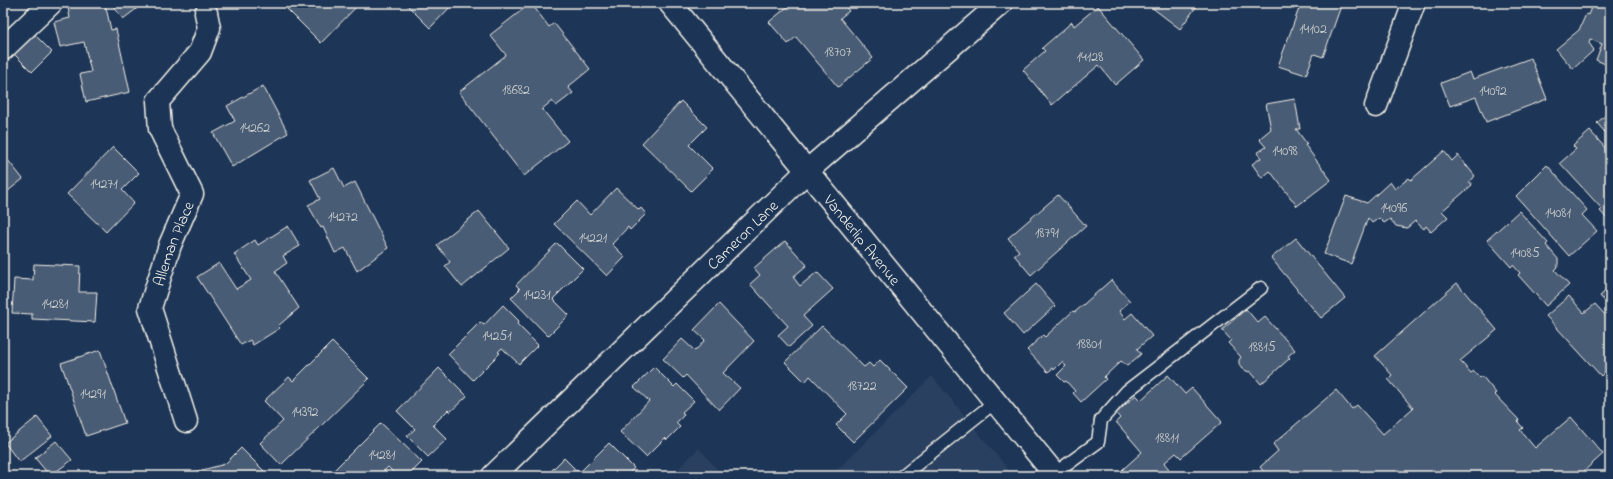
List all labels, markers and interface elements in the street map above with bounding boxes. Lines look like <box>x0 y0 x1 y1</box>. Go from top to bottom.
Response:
house number: 14102 <box>1299 19 1327 40</box>
house number: 18707 <box>824 42 852 63</box>
house number: 14128 <box>1077 47 1103 68</box>
house number: 18682 <box>502 80 530 101</box>
house number: 14092 <box>1479 81 1507 102</box>
house number: 14262 <box>240 118 270 139</box>
house number: 14098 <box>1272 141 1298 162</box>
house number: 14271 <box>90 174 118 195</box>
street label: Vanderlip Avenue <box>816 189 906 292</box>
street label: Cameron Lane <box>702 194 785 276</box>
street label: Alleman Place <box>148 197 202 290</box>
house number: 14096 <box>1381 198 1407 219</box>
house number: 14081 <box>1545 203 1572 224</box>
house number: 14272 <box>328 207 358 228</box>
house number: 18791 <box>1035 223 1060 244</box>
house number: 14221 <box>579 228 608 249</box>
house number: 14085 <box>1510 243 1540 264</box>
house number: 14231 <box>523 285 551 306</box>
house number: 14281 <box>42 294 69 315</box>
house number: 14251 <box>482 326 512 347</box>
house number: 18801 <box>1076 334 1102 355</box>
house number: 18815 <box>1248 337 1276 358</box>
house number: 18722 <box>847 376 877 397</box>
house number: 14291 <box>80 384 106 405</box>
house number: 14392 <box>291 402 319 423</box>
house number: 18811 <box>1155 428 1179 449</box>
house number: 14281 <box>369 445 396 466</box>

